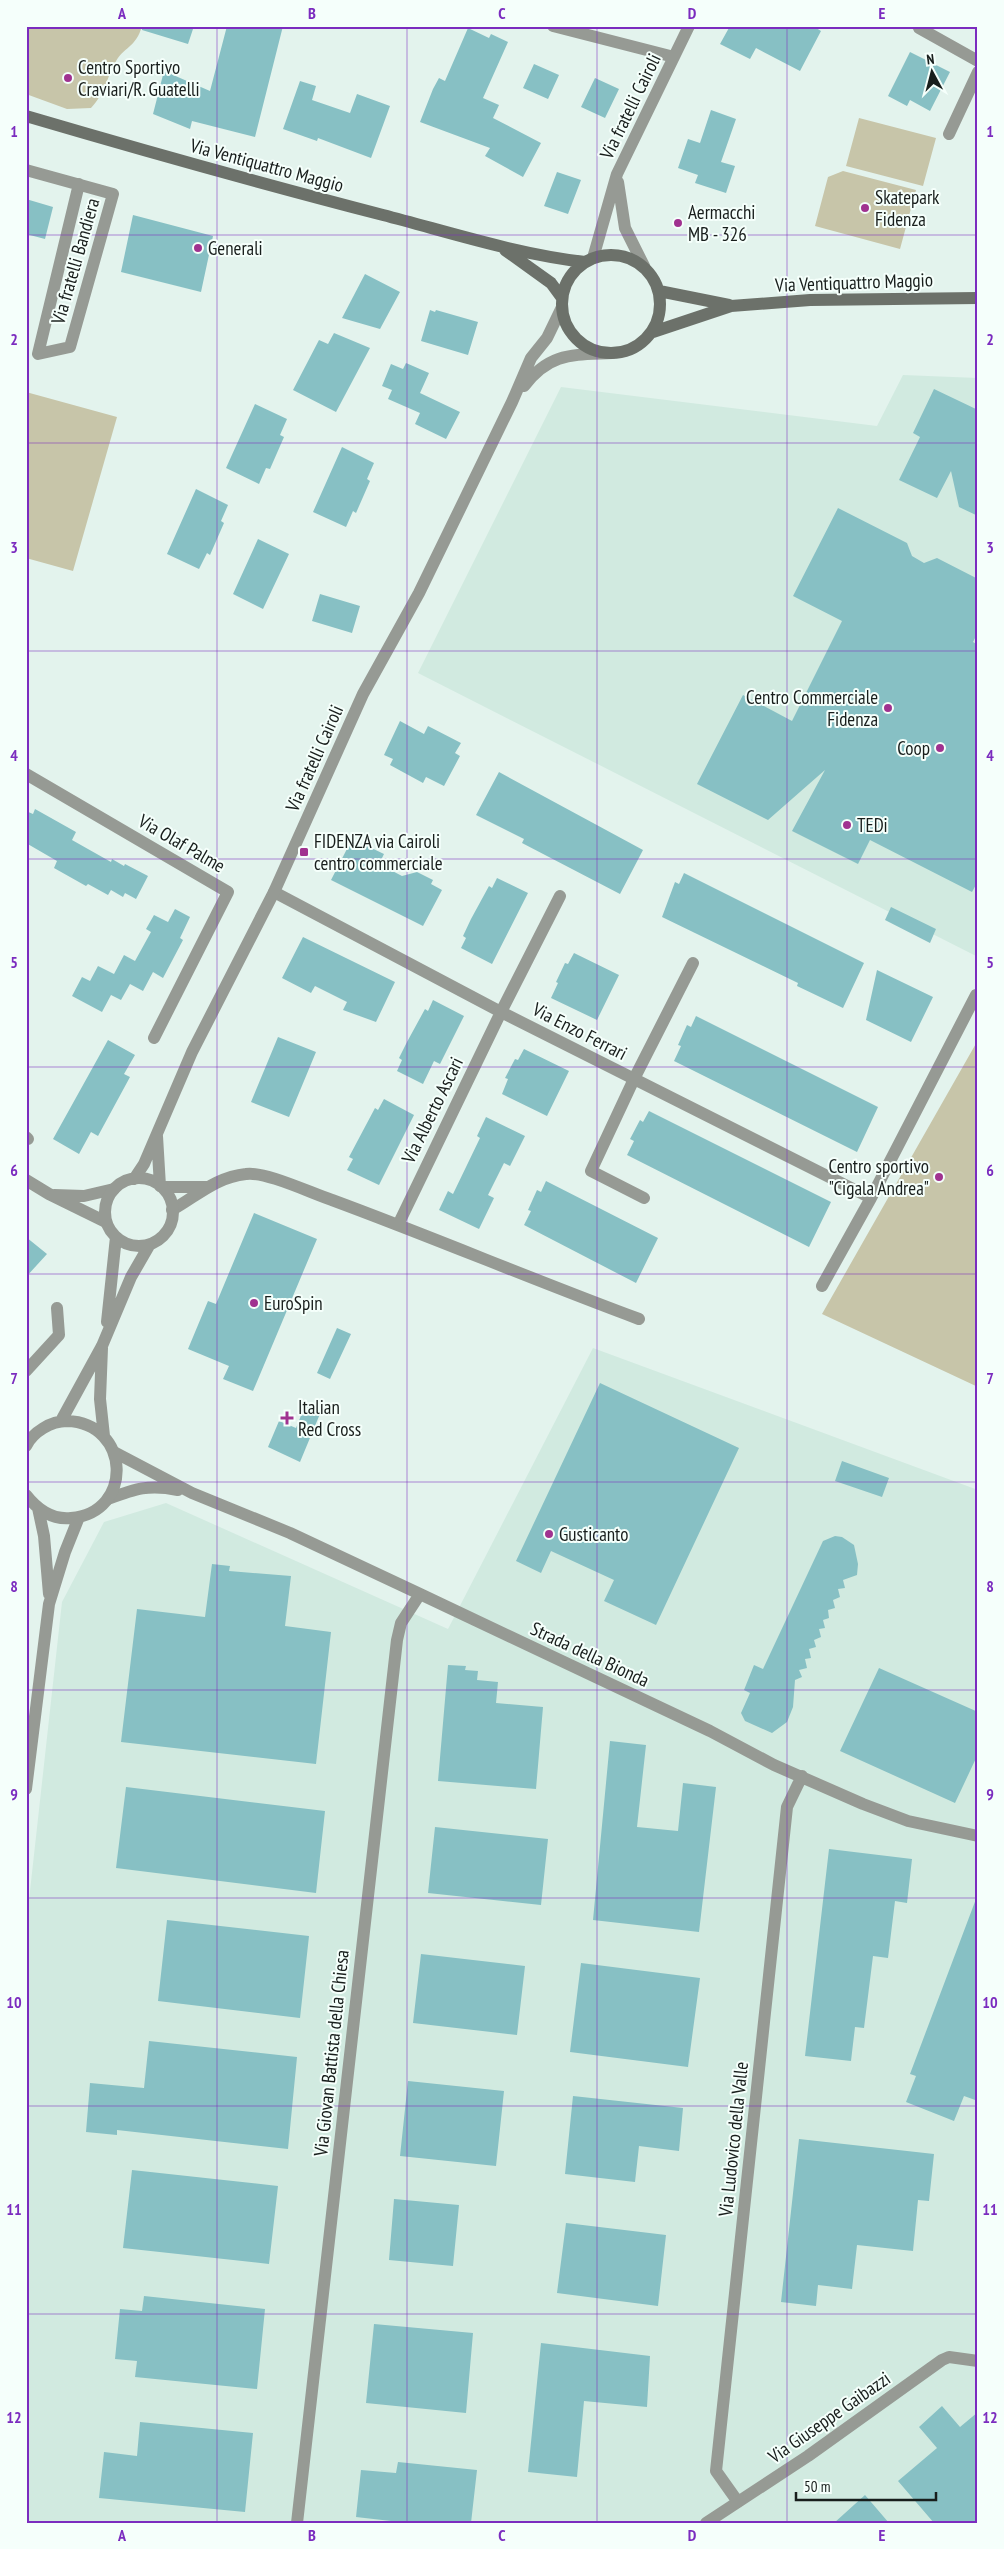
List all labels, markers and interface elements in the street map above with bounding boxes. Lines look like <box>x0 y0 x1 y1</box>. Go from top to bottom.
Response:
text: A <box>117 3 127 23</box>
text: B <box>308 3 316 23</box>
text: C <box>498 3 506 23</box>
text: D <box>688 3 697 23</box>
text: E <box>879 3 886 23</box>
north arrow <box>906 48 956 98</box>
street label: Via fratelli Cairoli <box>594 49 666 164</box>
text: N <box>926 50 935 68</box>
place label: Centro Sportivo Craviari/R. Guatelli <box>78 55 200 101</box>
marker: Centro Sportivo Craviari/R. Guatelli <box>62 72 74 84</box>
text: 1 <box>10 121 18 141</box>
text: 1 <box>986 121 994 141</box>
street label: Via Ventiquattro Maggio <box>187 133 346 197</box>
place label: Skatepark Fidenza <box>875 185 940 231</box>
street label: Via fratelli Bandiera <box>45 195 104 328</box>
place label: Aermacchi MB - 326 <box>688 200 756 246</box>
marker: Skatepark Fidenza <box>859 202 871 214</box>
marker: Aermacchi MB - 326 <box>672 217 684 229</box>
place label: Generali <box>208 236 263 260</box>
marker: Generali <box>192 242 204 254</box>
street label: Via Ventiquattro Maggio <box>774 267 933 297</box>
text: 2 <box>10 329 18 349</box>
text: 2 <box>986 329 994 349</box>
text: 3 <box>10 537 18 557</box>
text: 3 <box>986 537 994 557</box>
place label: Centro Commerciale Fidenza <box>746 685 878 731</box>
street label: Via fratelli Cairoli <box>279 701 348 816</box>
marker: Centro Commerciale Fidenza <box>882 702 894 714</box>
place label: Coop <box>897 736 930 760</box>
marker: Coop <box>934 742 946 754</box>
text: 4 <box>10 745 18 765</box>
text: 4 <box>986 745 994 765</box>
street label: Via Olaf Palme <box>133 808 230 878</box>
place label: TEDi <box>857 813 888 837</box>
marker: TEDi <box>841 819 853 831</box>
place label: FIDENZA via Cairoli centro commerciale <box>314 829 443 875</box>
marker: FIDENZA via Cairoli centro commerciale <box>298 846 310 858</box>
text: 5 <box>10 952 18 972</box>
text: 5 <box>986 952 994 972</box>
street label: Via Enzo Ferrari <box>528 996 631 1065</box>
street label: Via Alberto Ascari <box>396 1053 468 1168</box>
place label: Centro sportivo "Cigala Andrea" <box>828 1154 929 1200</box>
text: 6 <box>10 1160 18 1180</box>
text: 6 <box>986 1160 994 1180</box>
marker: Centro sportivo "Cigala Andrea" <box>933 1171 945 1183</box>
place label: EuroSpin <box>264 1291 323 1315</box>
marker: EuroSpin <box>248 1297 260 1309</box>
text: 7 <box>10 1368 18 1388</box>
text: 7 <box>986 1368 994 1388</box>
place label: Italian Red Cross <box>298 1395 361 1441</box>
marker: Italian Red Cross <box>280 1411 294 1425</box>
place label: Gusticanto <box>559 1522 628 1546</box>
marker: Gusticanto <box>543 1528 555 1540</box>
text: 8 <box>10 1576 18 1596</box>
text: 8 <box>986 1576 994 1596</box>
street label: Strada della Bionda <box>527 1616 653 1692</box>
text: 9 <box>10 1784 18 1804</box>
text: 9 <box>986 1784 994 1804</box>
street label: Via Giovan Battista della Chiesa <box>308 1949 354 2158</box>
text: 10 <box>6 1992 22 2012</box>
text: 10 <box>982 1992 998 2012</box>
street label: Via Ludovico della Valle <box>713 2060 753 2218</box>
text: 11 <box>6 2199 22 2219</box>
text: 11 <box>982 2199 998 2219</box>
street label: Via Giuseppe Gaibazzi <box>762 2366 895 2469</box>
text: 12 <box>6 2407 22 2427</box>
text: 12 <box>982 2407 998 2427</box>
scale bar <box>796 2469 936 2501</box>
text: 50 m <box>804 2477 830 2496</box>
text: A <box>117 2525 127 2545</box>
text: B <box>308 2525 316 2545</box>
text: C <box>498 2525 506 2545</box>
text: D <box>688 2525 697 2545</box>
text: E <box>879 2525 886 2545</box>

